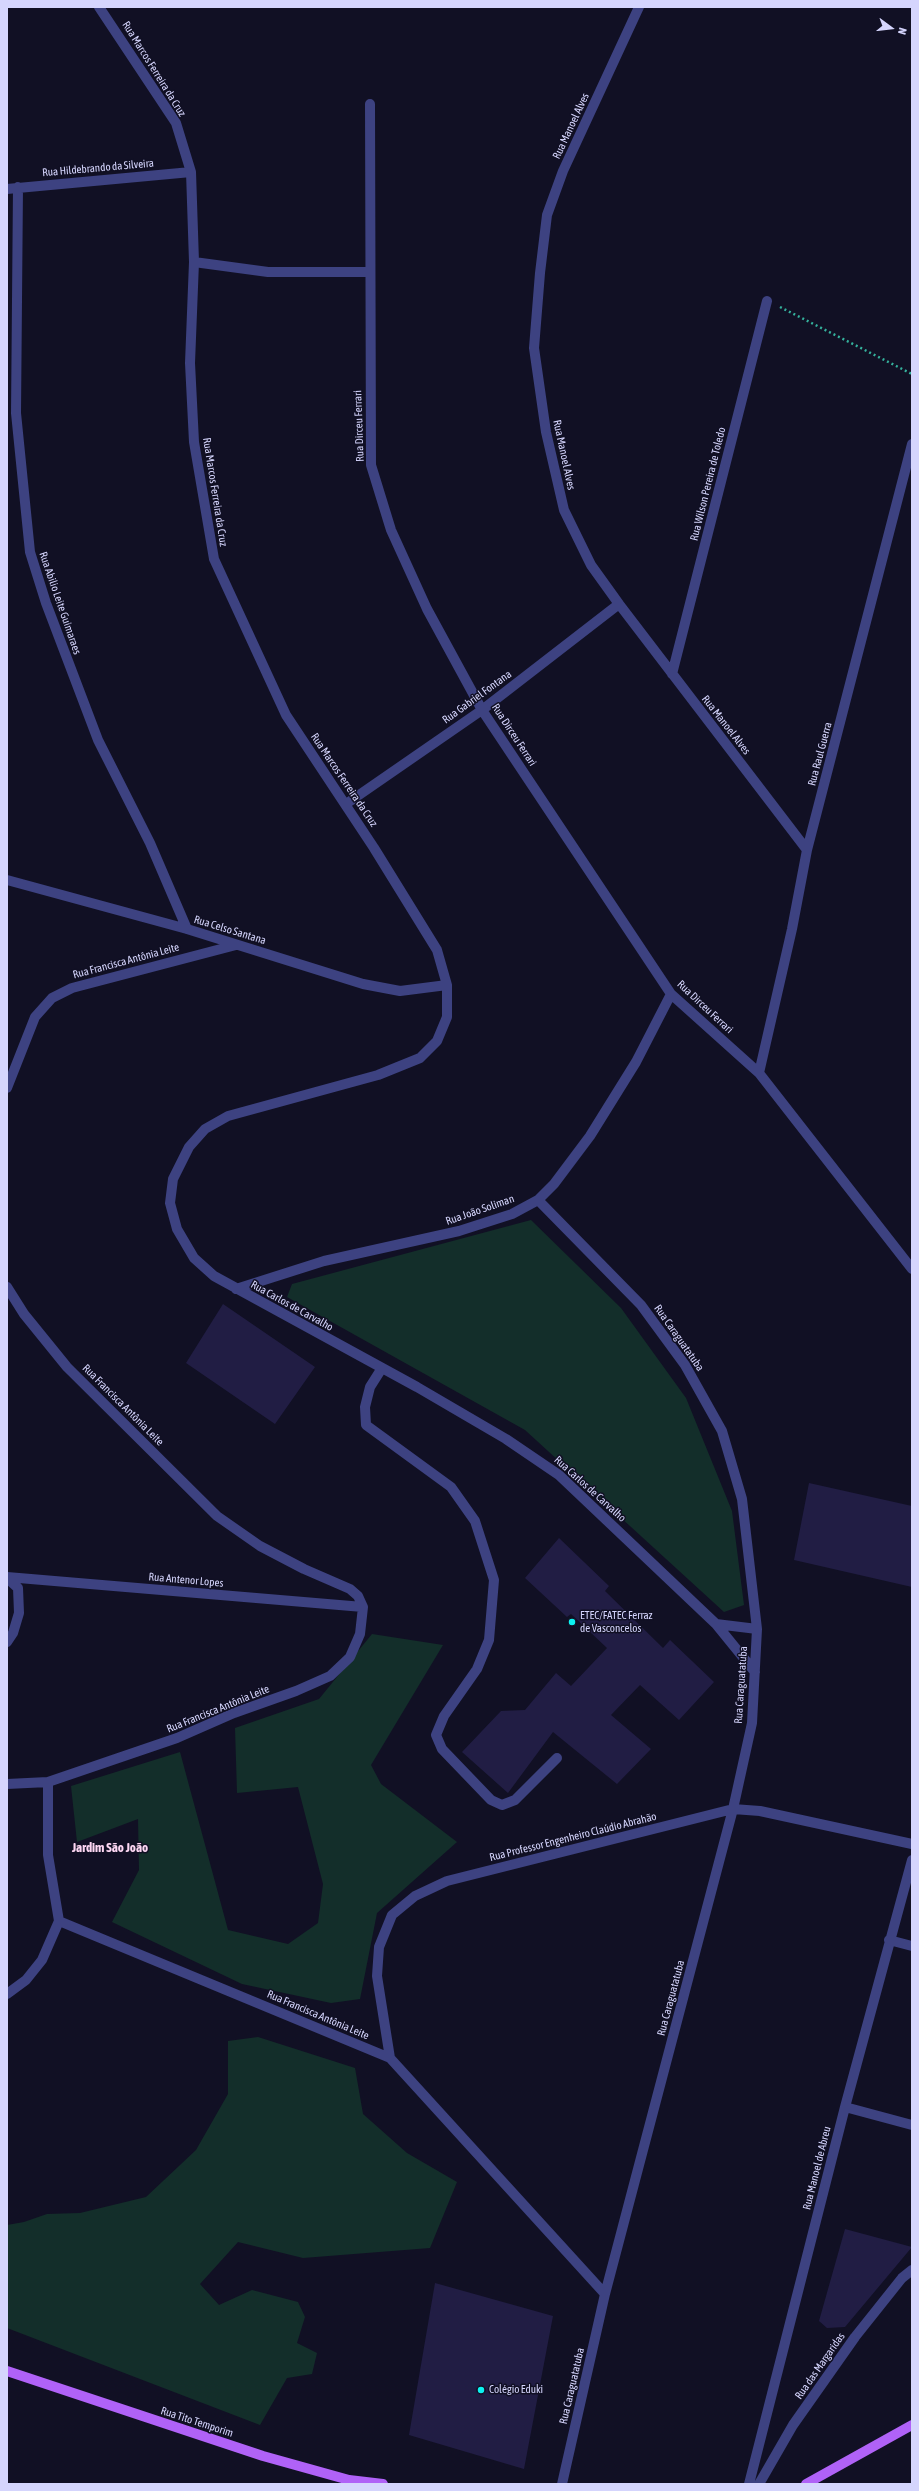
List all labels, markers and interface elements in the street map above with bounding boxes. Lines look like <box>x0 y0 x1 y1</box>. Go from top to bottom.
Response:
north arrow <box>871 8 911 48</box>
street label: Rua Marcos Ferreira da Cruz <box>119 19 189 119</box>
text: N <box>896 26 909 36</box>
street label: Rua Manoel Alves <box>550 91 592 161</box>
street label: Rua Hildebrando da Silveira <box>42 157 154 179</box>
street label: Rua Dirceu Ferrari <box>351 390 367 462</box>
street label: Rua Manoel Alves <box>550 419 578 491</box>
street label: Rua Wilson Pereira de Toledo <box>687 426 729 542</box>
street label: Rua Marcos Ferreira da Cruz <box>200 437 230 547</box>
street label: Rua Abilio Leite Guimaraes <box>36 550 84 656</box>
street label: Rua Gabriel Fontana <box>440 667 514 727</box>
street label: Rua Manoel Alves <box>699 693 753 757</box>
street label: Rua Dirceu Ferrari <box>489 701 539 769</box>
street label: Rua Raul Guerra <box>805 721 835 787</box>
street label: Rua Marcos Ferreira da Cruz <box>308 731 380 829</box>
street label: Rua Celso Santana <box>192 913 268 947</box>
street label: Rua Francisca Antônia Leite <box>71 940 181 982</box>
street label: Rua Dirceu Ferrari <box>674 978 736 1036</box>
street label: Rua João Soliman <box>444 1192 516 1228</box>
street label: Rua Carlos de Carvalho <box>249 1278 335 1334</box>
street label: Rua Caraguatatuba <box>651 1302 707 1374</box>
street label: Rua Francisca Antônia Leite <box>80 1362 166 1448</box>
street label: Rua Carlos de Carvalho <box>551 1453 629 1525</box>
street label: Rua Antenor Lopes <box>148 1570 224 1590</box>
place label: ETEC/FATEC Ferraz de Vasconcelos <box>580 1609 653 1635</box>
marker: ETEC/FATEC Ferraz de Vasconcelos <box>567 1617 577 1627</box>
street label: Rua Caraguatatuba <box>732 1646 750 1724</box>
street label: Rua Francisca Antônia Leite <box>165 1682 271 1736</box>
street label: Rua Professor Engenheiro Claúdio Abrahão <box>488 1810 658 1864</box>
district label: Jardim São João <box>72 1840 148 1856</box>
street label: Rua Caraguatatuba <box>655 1959 687 2037</box>
street label: Rua Francisca Antônia Leite <box>265 1988 371 2042</box>
street label: Rua Manoel de Abreu <box>800 2125 834 2211</box>
street label: Rua das Margaridas <box>792 2330 848 2402</box>
street label: Rua Caraguatatuba <box>557 2347 587 2425</box>
place label: Colégio Eduki <box>489 2383 543 2397</box>
marker: Colégio Eduki <box>476 2385 486 2395</box>
street label: Rua Tito Temporim <box>159 2404 235 2440</box>

